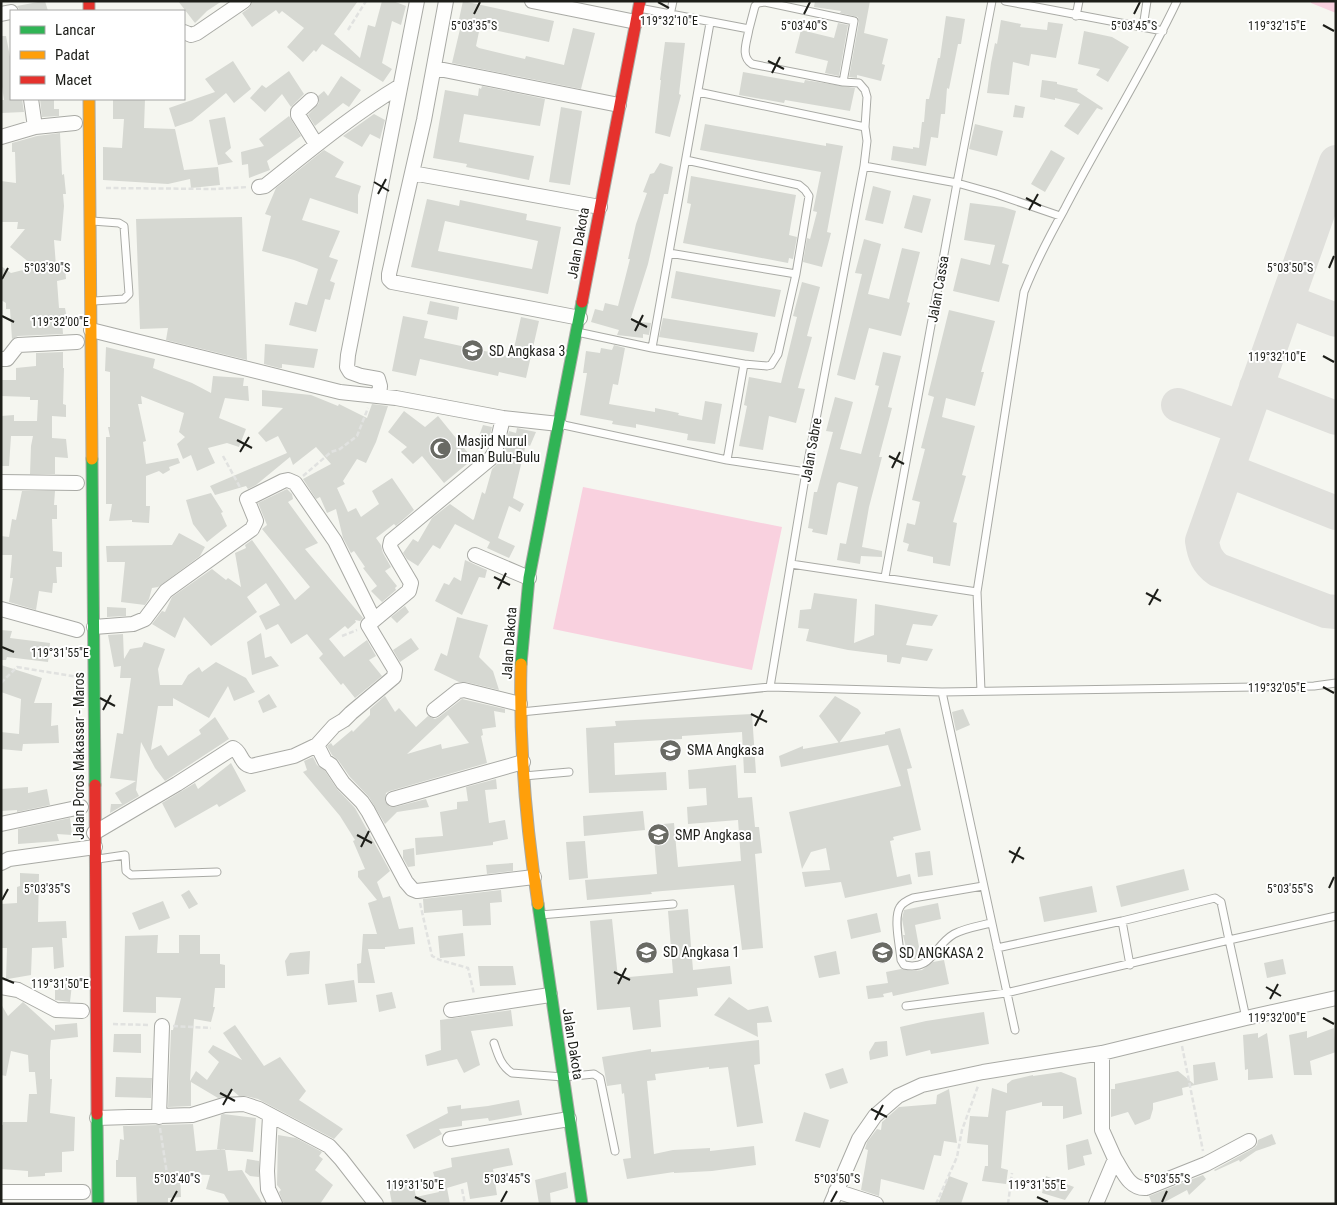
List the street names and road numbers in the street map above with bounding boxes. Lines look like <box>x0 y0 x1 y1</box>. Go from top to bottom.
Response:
street label: Jalan Dakota <box>564 206 592 280</box>
street label: Jalan Cassa <box>924 254 952 324</box>
street label: Jalan Sabre <box>797 416 825 483</box>
street label: Jalan Dakota <box>498 606 520 680</box>
street label: Jalan Poros Makassar - Maros <box>71 672 87 840</box>
street label: Jalan Dakota <box>559 1007 587 1081</box>

